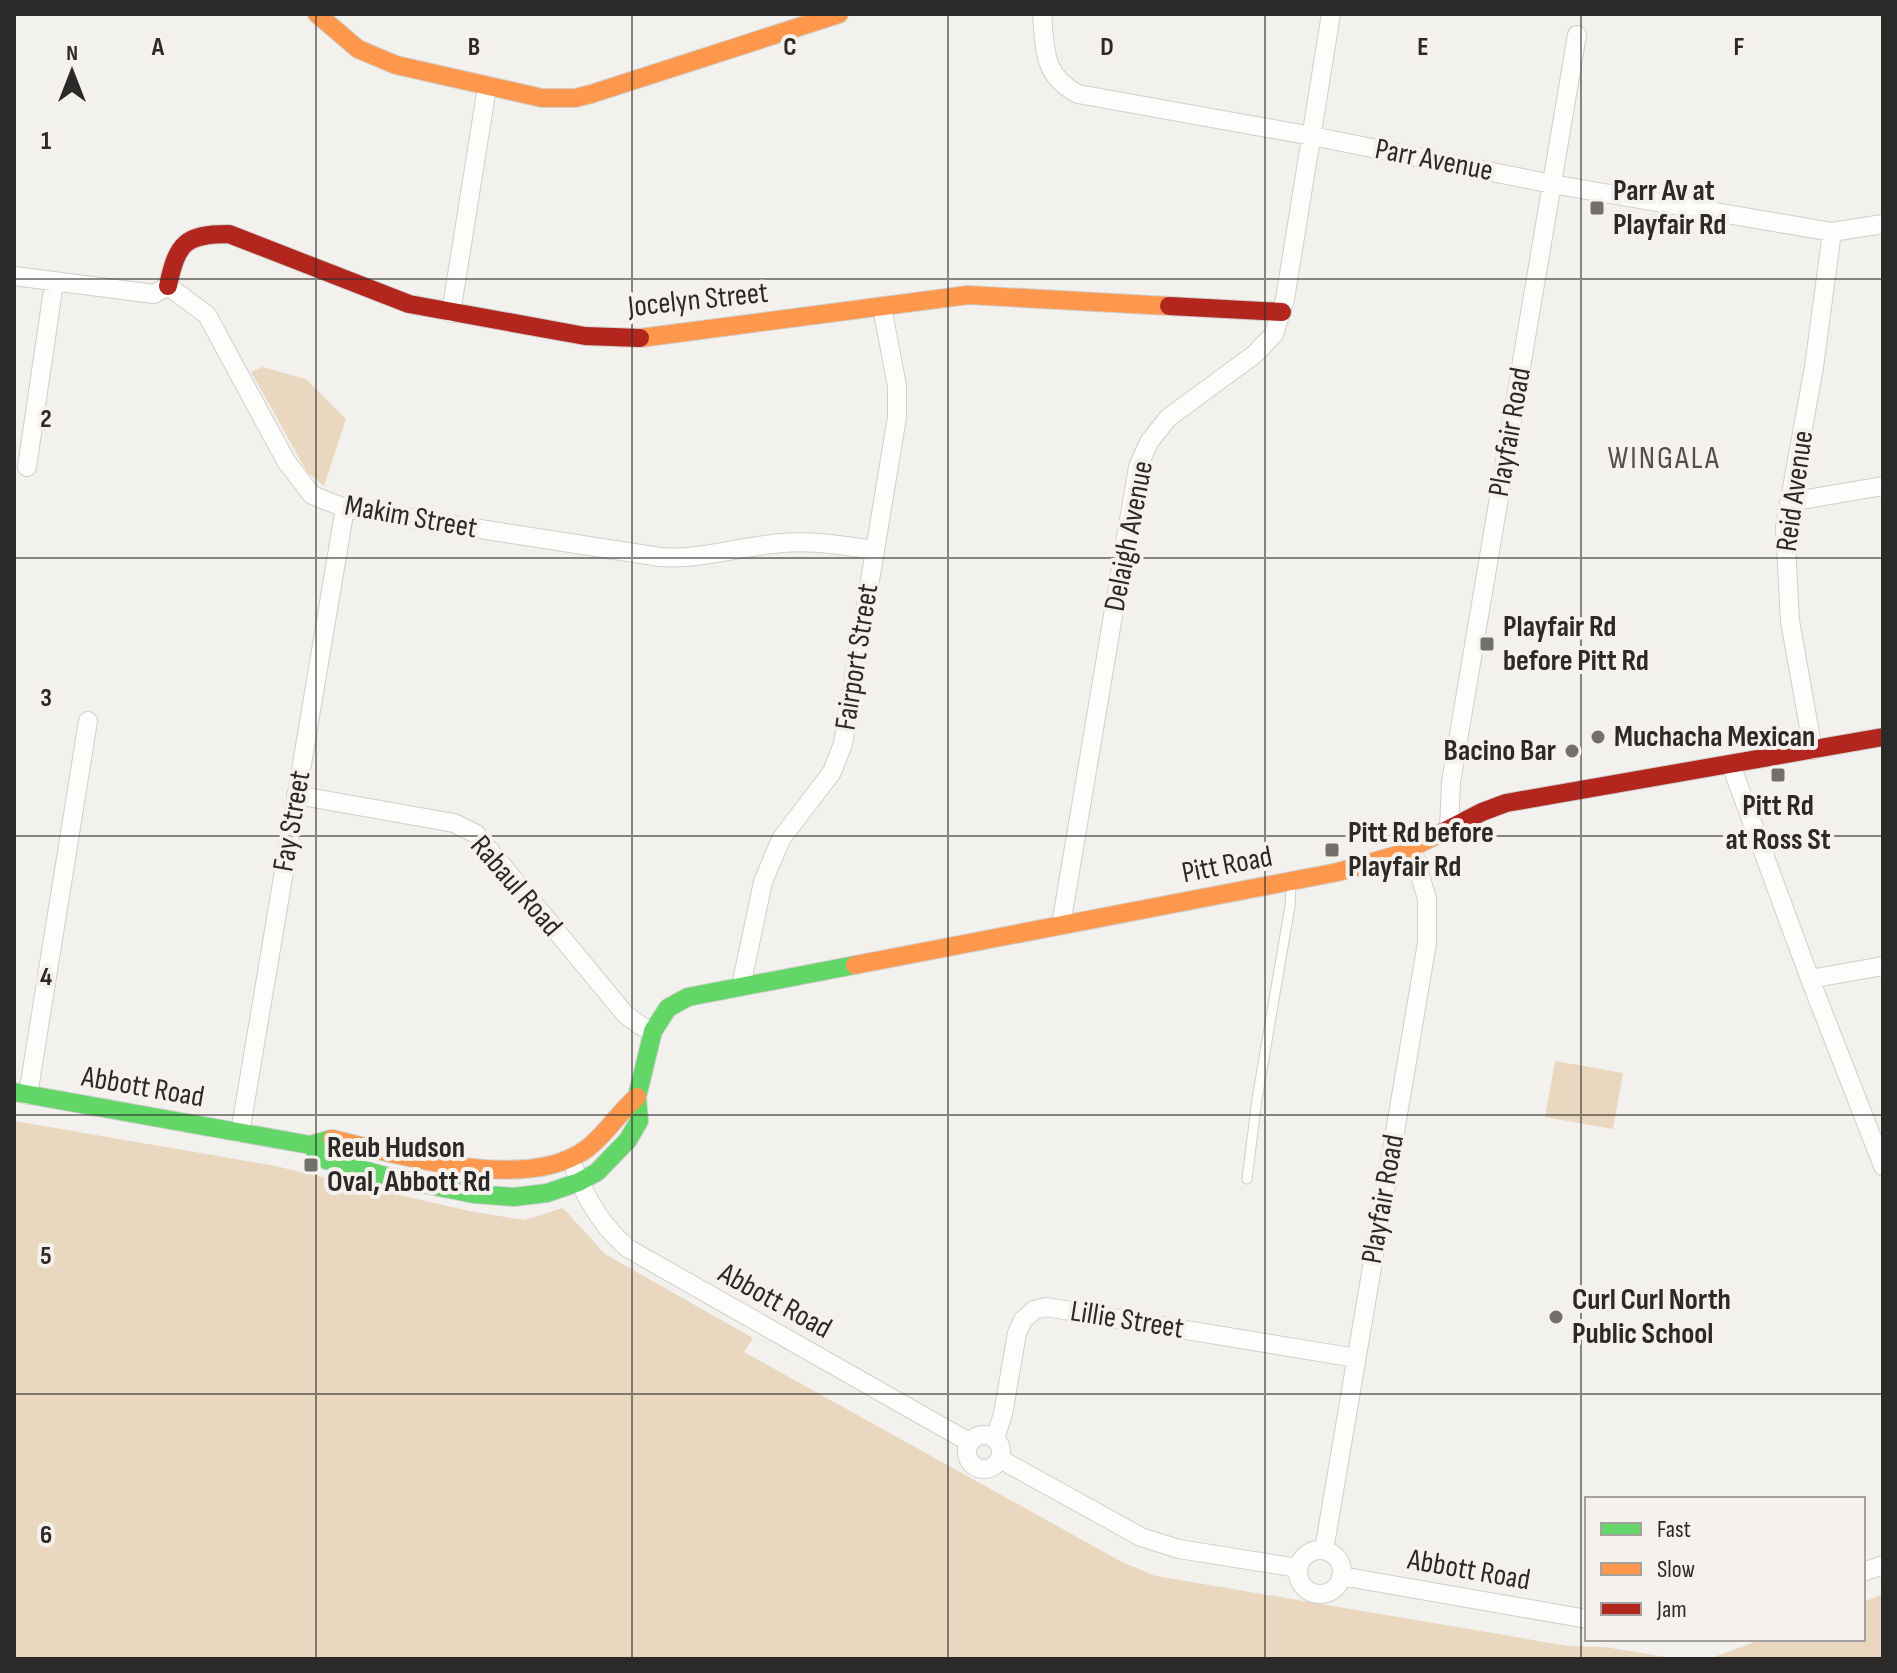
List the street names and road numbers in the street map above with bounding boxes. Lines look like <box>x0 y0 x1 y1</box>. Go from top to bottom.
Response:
street label: Parr Avenue <box>1372 131 1496 189</box>
street label: Jocelyn Street <box>625 275 770 325</box>
street label: Playfair Road <box>1481 365 1539 499</box>
street label: Reid Avenue <box>1769 428 1821 554</box>
street label: Delaigh Avenue <box>1097 458 1161 614</box>
street label: Makim Street <box>342 488 480 546</box>
street label: Fairport Street <box>828 581 886 733</box>
street label: Fay Street <box>265 768 319 874</box>
street label: Rabaul Road <box>462 828 570 944</box>
street label: Pitt Road <box>1179 839 1275 891</box>
street label: Abbott Road <box>78 1058 207 1115</box>
street label: Playfair Road <box>1354 1132 1412 1266</box>
street label: Abbott Road <box>711 1255 838 1347</box>
street label: Lillie Street <box>1068 1293 1186 1347</box>
street label: Abbott Road <box>1404 1541 1533 1598</box>

